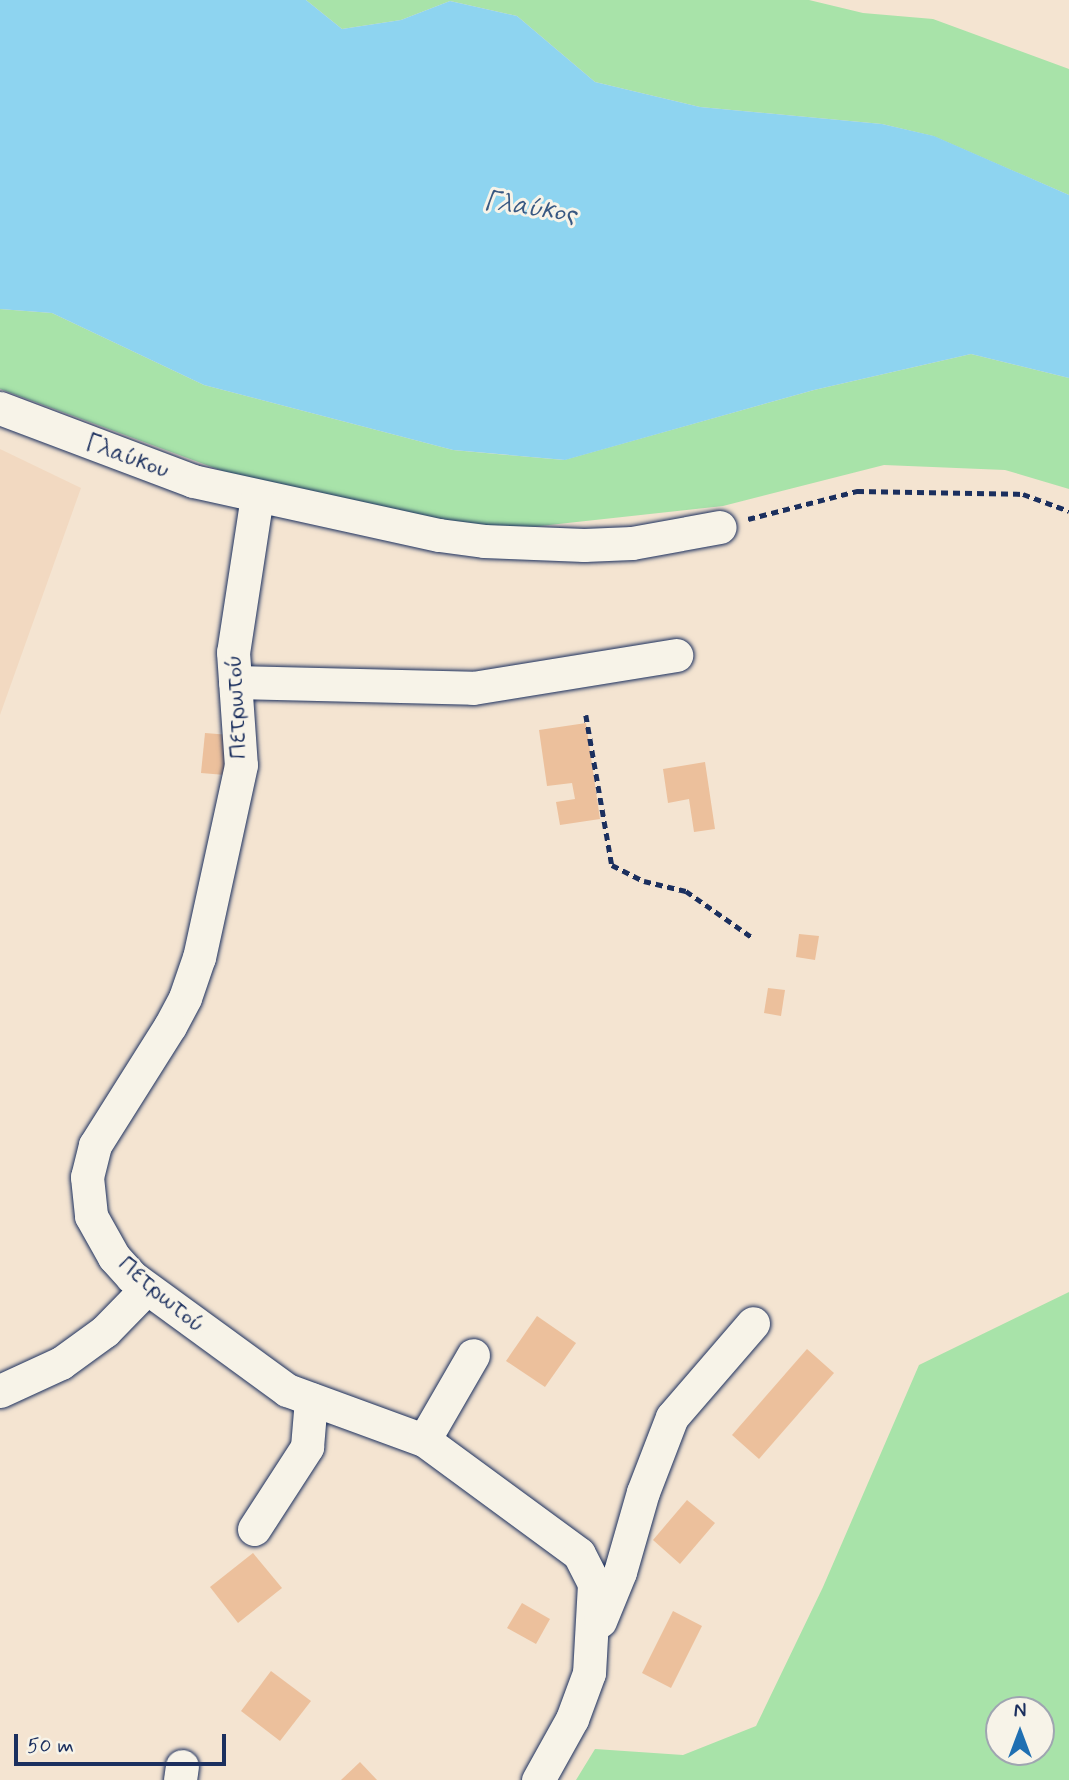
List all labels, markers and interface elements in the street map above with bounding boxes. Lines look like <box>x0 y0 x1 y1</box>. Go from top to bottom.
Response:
water label: Γλαύκος <box>481 186 579 232</box>
street label: Γλαύκου <box>81 429 173 485</box>
street label: Πετρωτού <box>220 654 254 760</box>
street label: Πετρωτού <box>112 1250 210 1340</box>
north arrow <box>985 1696 1055 1766</box>
text: N <box>1014 1699 1026 1724</box>
scale bar <box>18 1720 229 1764</box>
text: 50 m <box>27 1732 74 1760</box>

